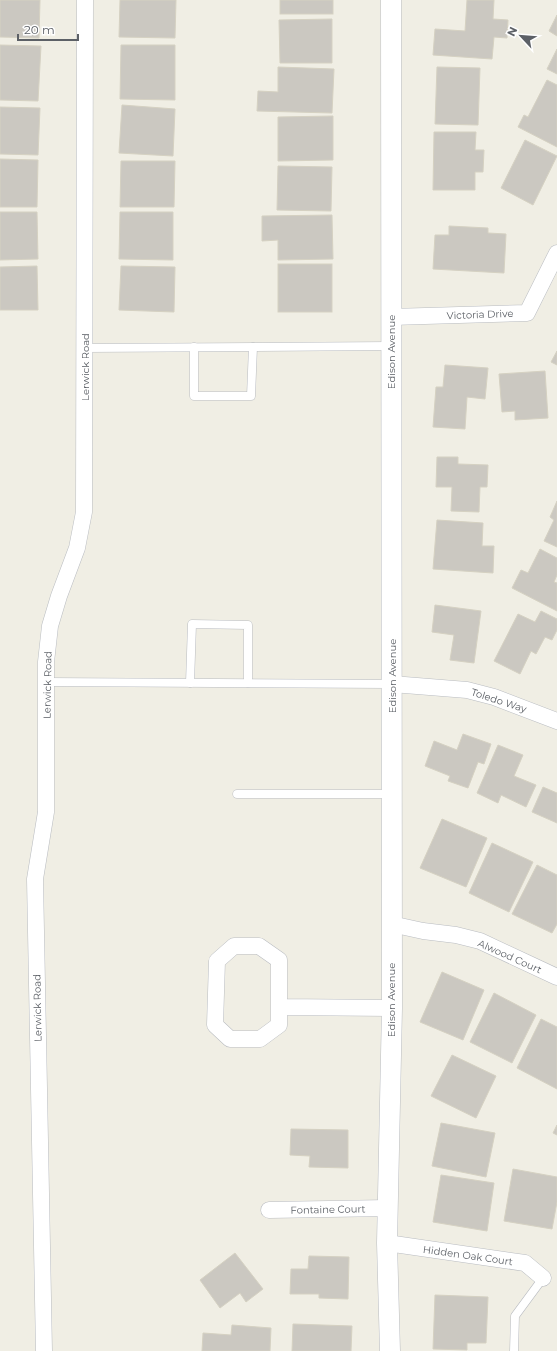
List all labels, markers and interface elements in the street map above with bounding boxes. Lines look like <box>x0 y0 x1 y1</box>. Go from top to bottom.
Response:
scale bar <box>18 16 78 42</box>
north arrow <box>501 16 541 56</box>
text: 20 m <box>24 22 55 37</box>
text: N <box>504 25 520 39</box>
street label: Victoria Drive <box>446 307 514 322</box>
street label: Edison Avenue <box>385 315 398 389</box>
street label: Lerwick Road <box>79 333 92 401</box>
street label: Edison Avenue <box>386 639 399 713</box>
street label: Lerwick Road <box>40 651 55 719</box>
street label: Toledo Way <box>469 685 529 716</box>
street label: Alwood Court <box>476 937 544 976</box>
street label: Edison Avenue <box>385 963 398 1037</box>
street label: Lerwick Road <box>30 974 45 1042</box>
street label: Fontaine Court <box>290 1202 366 1217</box>
street label: Hidden Oak Court <box>422 1243 514 1268</box>

